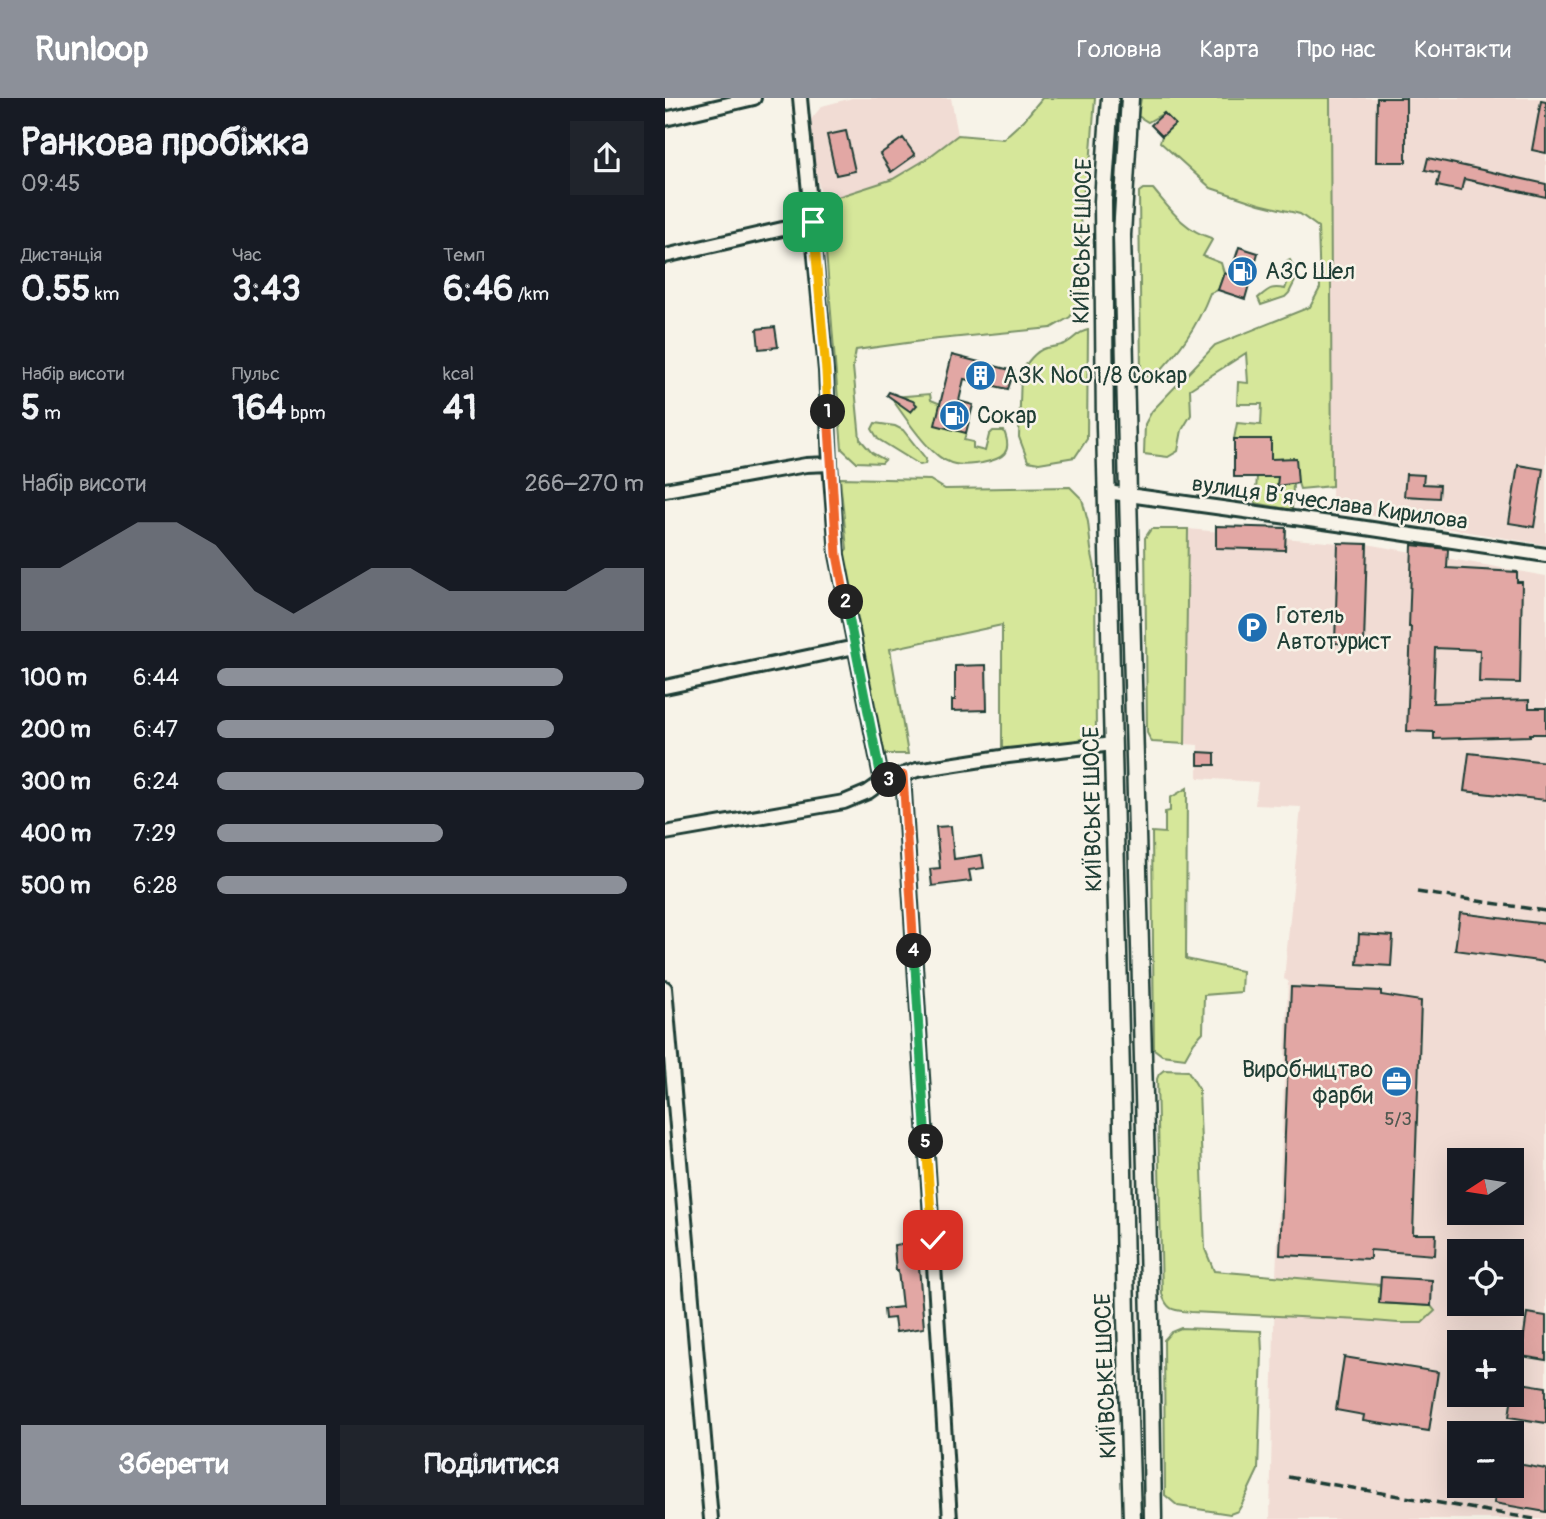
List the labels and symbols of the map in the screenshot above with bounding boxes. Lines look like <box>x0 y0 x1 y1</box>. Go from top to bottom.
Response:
street label: КИЇВСЬКЕ ШОСЕ <box>1067 158 1098 324</box>
pin <box>783 192 843 252</box>
fuel station icon: АЗС Шел <box>1225 254 1259 288</box>
place label: АЗС Шел <box>1265 257 1355 286</box>
building icon: АЗК №01/8 Сокар <box>963 358 997 392</box>
place label: АЗК №01/8 Сокар <box>1003 361 1187 390</box>
pin: 1 <box>811 394 845 430</box>
fuel station icon: Сокар <box>937 398 971 432</box>
place label: Сокар <box>977 401 1037 430</box>
street label: вулиця Вʼячеслава Кирилова <box>1190 469 1470 536</box>
pin: 2 <box>829 584 863 620</box>
place label: Готель Автотурист <box>1276 601 1392 656</box>
parking icon: Готель Автотурист <box>1236 611 1270 645</box>
street label: КИЇВСЬКЕ ШОСЕ <box>1077 726 1108 892</box>
pin: 3 <box>871 762 907 798</box>
pin: 4 <box>897 934 931 968</box>
place label: Виробництво фарби <box>1242 1055 1373 1110</box>
office icon: Виробництво фарби <box>1379 1065 1413 1099</box>
house number: 5/3 <box>1384 1107 1412 1131</box>
pin: 5 <box>909 1124 943 1160</box>
north arrow <box>1447 1148 1524 1225</box>
pin <box>903 1210 963 1270</box>
street label: КИЇВСЬКЕ ШОСЕ <box>1088 1293 1123 1459</box>

